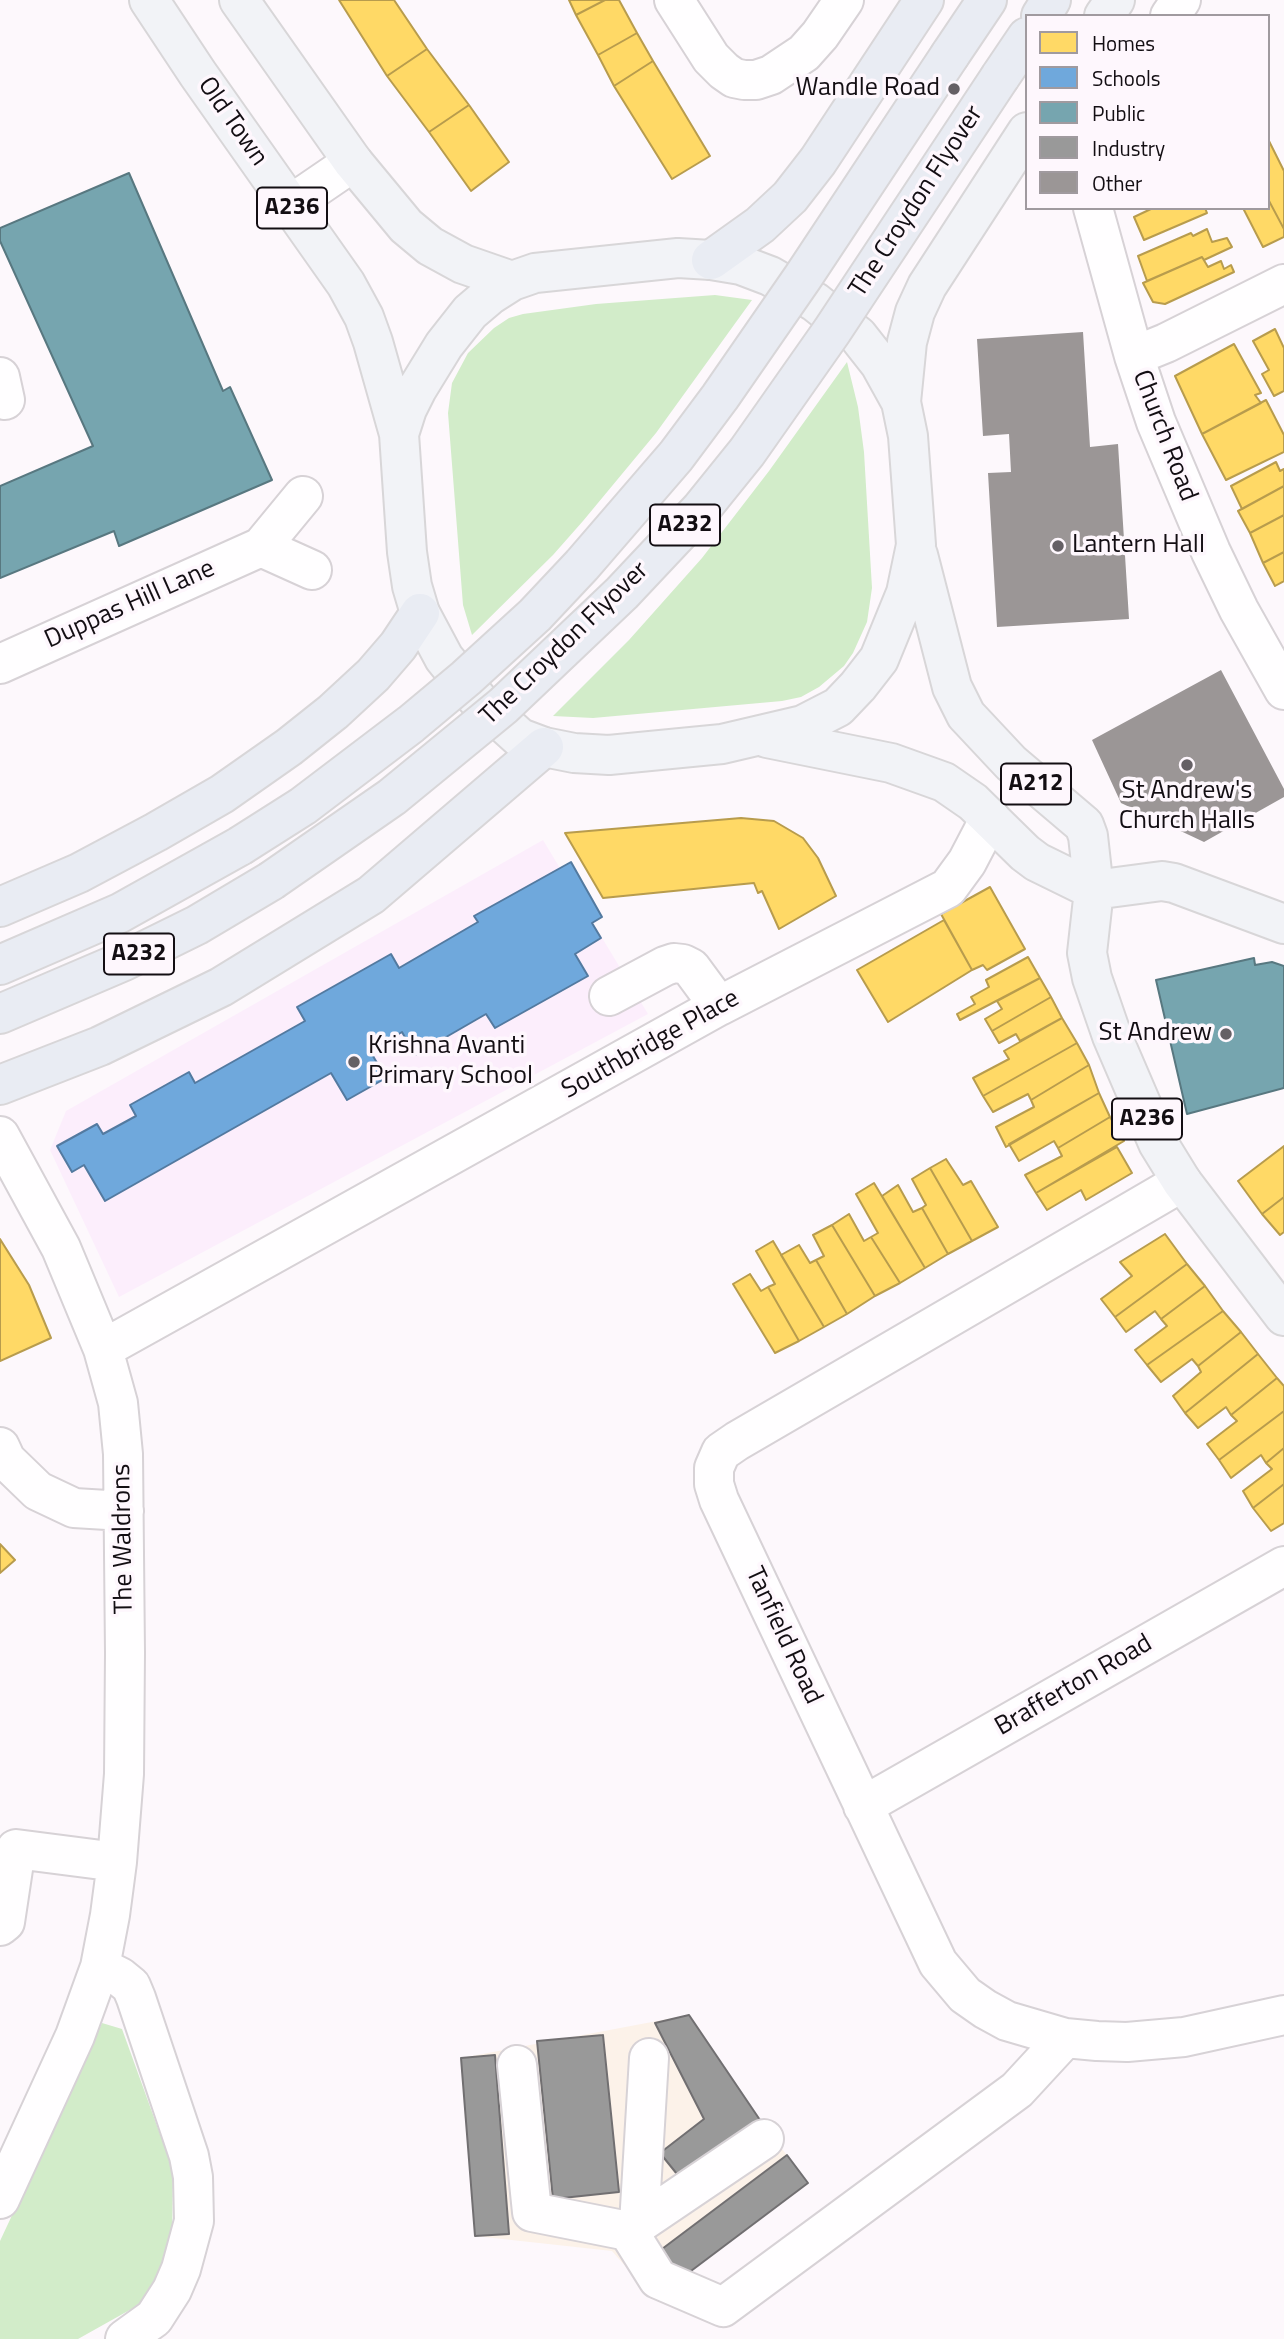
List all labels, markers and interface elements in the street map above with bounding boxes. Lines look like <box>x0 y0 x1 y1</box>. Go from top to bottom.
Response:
legend <box>1025 14 1270 210</box>
text: Homes <box>1092 27 1155 59</box>
text: Schools <box>1092 62 1161 94</box>
street label: Old Town <box>190 72 274 172</box>
place label: Wandle Road <box>795 73 940 105</box>
marker: Wandle Road <box>946 81 962 97</box>
text: Public <box>1092 97 1145 129</box>
street label: The Croydon Flyover <box>843 100 991 304</box>
text: Industry <box>1092 132 1165 164</box>
text: Other <box>1092 167 1142 199</box>
road number: A236 <box>257 188 327 229</box>
street label: Church Road <box>1125 366 1203 506</box>
road number: A232 <box>650 504 720 546</box>
place label: Lantern Hall <box>1072 530 1205 562</box>
marker: Lantern Hall <box>1050 538 1066 554</box>
street label: Duppas Hill Lane <box>40 554 220 656</box>
street label: The Croydon Flyover <box>474 556 656 732</box>
marker: St Andrew's Church Halls <box>1179 757 1195 773</box>
road number: A212 <box>1001 764 1071 804</box>
place label: St Andrew's Church Halls <box>1119 776 1255 838</box>
road number: A232 <box>104 934 174 974</box>
street label: Southbridge Place <box>557 983 745 1107</box>
place label: St Andrew <box>1099 1018 1212 1050</box>
marker: St Andrew <box>1218 1026 1234 1042</box>
place label: Krishna Avanti Primary School <box>368 1031 533 1092</box>
marker: Krishna Avanti Primary School <box>346 1054 362 1070</box>
road number: A236 <box>1112 1098 1182 1140</box>
street label: The Waldrons <box>107 1464 141 1614</box>
street label: Tanfield Road <box>738 1563 828 1709</box>
street label: Brafferton Road <box>990 1628 1158 1744</box>

